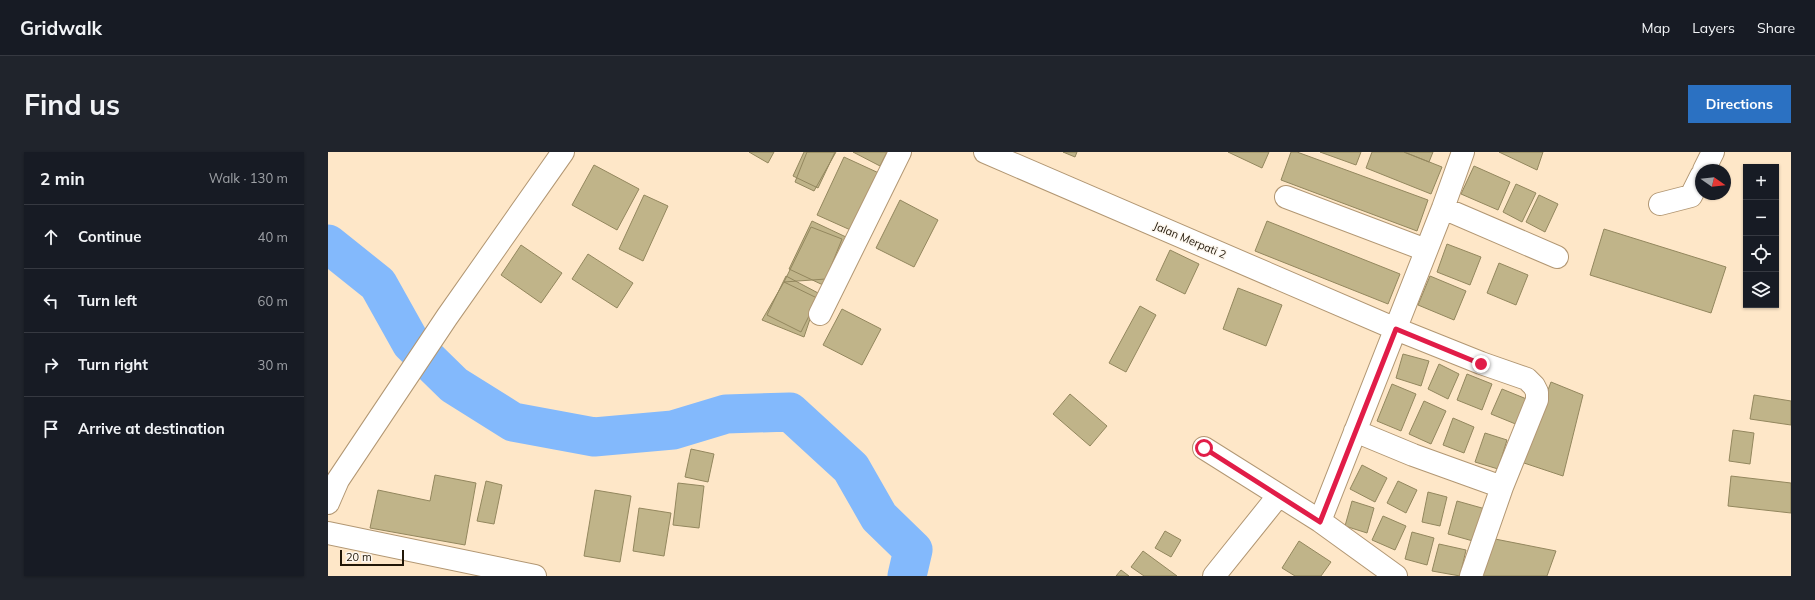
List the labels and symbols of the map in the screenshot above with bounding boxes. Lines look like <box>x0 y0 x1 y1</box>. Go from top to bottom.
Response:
north arrow <box>1695 164 1731 200</box>
street label: Jalan Merpati 2 <box>1152 218 1229 262</box>
route end <box>1472 355 1490 373</box>
route start <box>1195 439 1213 457</box>
scale bar <box>340 548 404 567</box>

